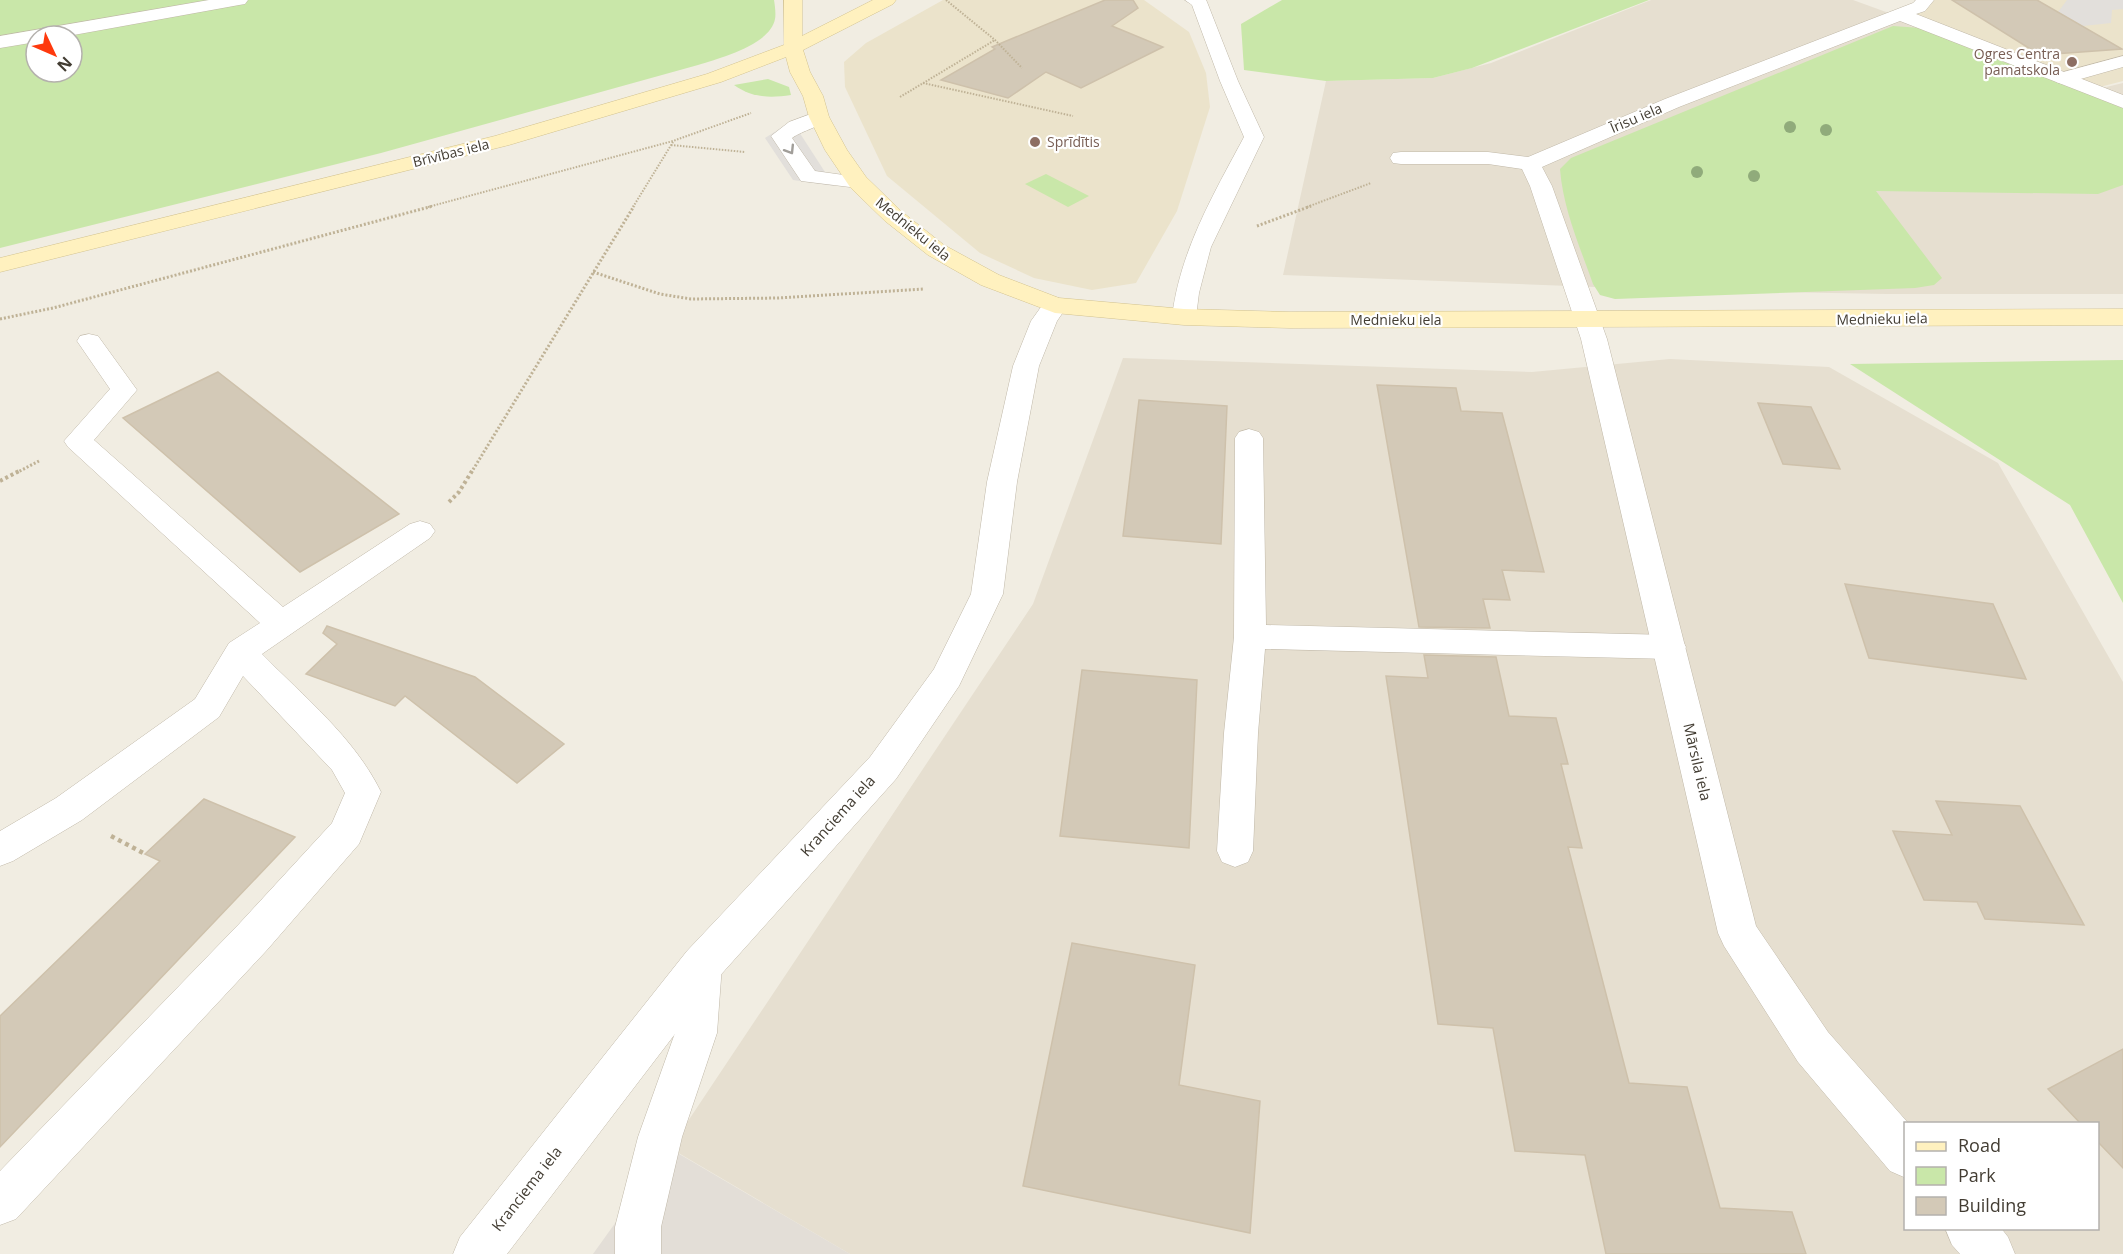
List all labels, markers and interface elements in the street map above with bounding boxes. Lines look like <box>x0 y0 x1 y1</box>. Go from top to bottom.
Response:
north arrow <box>24 24 84 84</box>
place label: Ogres Centra pamatskola <box>1974 44 2060 79</box>
text: N <box>52 52 77 77</box>
marker: Ogres Centra pamatskola <box>2065 55 2079 69</box>
street label: Īrisu iela <box>1606 98 1665 137</box>
place label: Sprīdītis <box>1047 132 1100 151</box>
street label: Brīvības iela <box>411 134 491 171</box>
marker: Sprīdītis <box>1028 135 1042 149</box>
one-way arrow <box>782 144 794 154</box>
street label: Mednieku iela <box>872 193 955 265</box>
street label: Mednieku iela <box>1836 308 1928 329</box>
street label: Mednieku iela <box>1350 310 1442 329</box>
street label: Mārsila iela <box>1679 721 1717 803</box>
street label: Kranciema iela <box>795 770 879 860</box>
legend <box>1904 1122 2099 1230</box>
text: Road <box>1958 1133 2001 1157</box>
street label: Kranciema iela <box>487 1142 566 1235</box>
text: Park <box>1958 1163 1996 1187</box>
text: Building <box>1958 1193 2026 1217</box>

